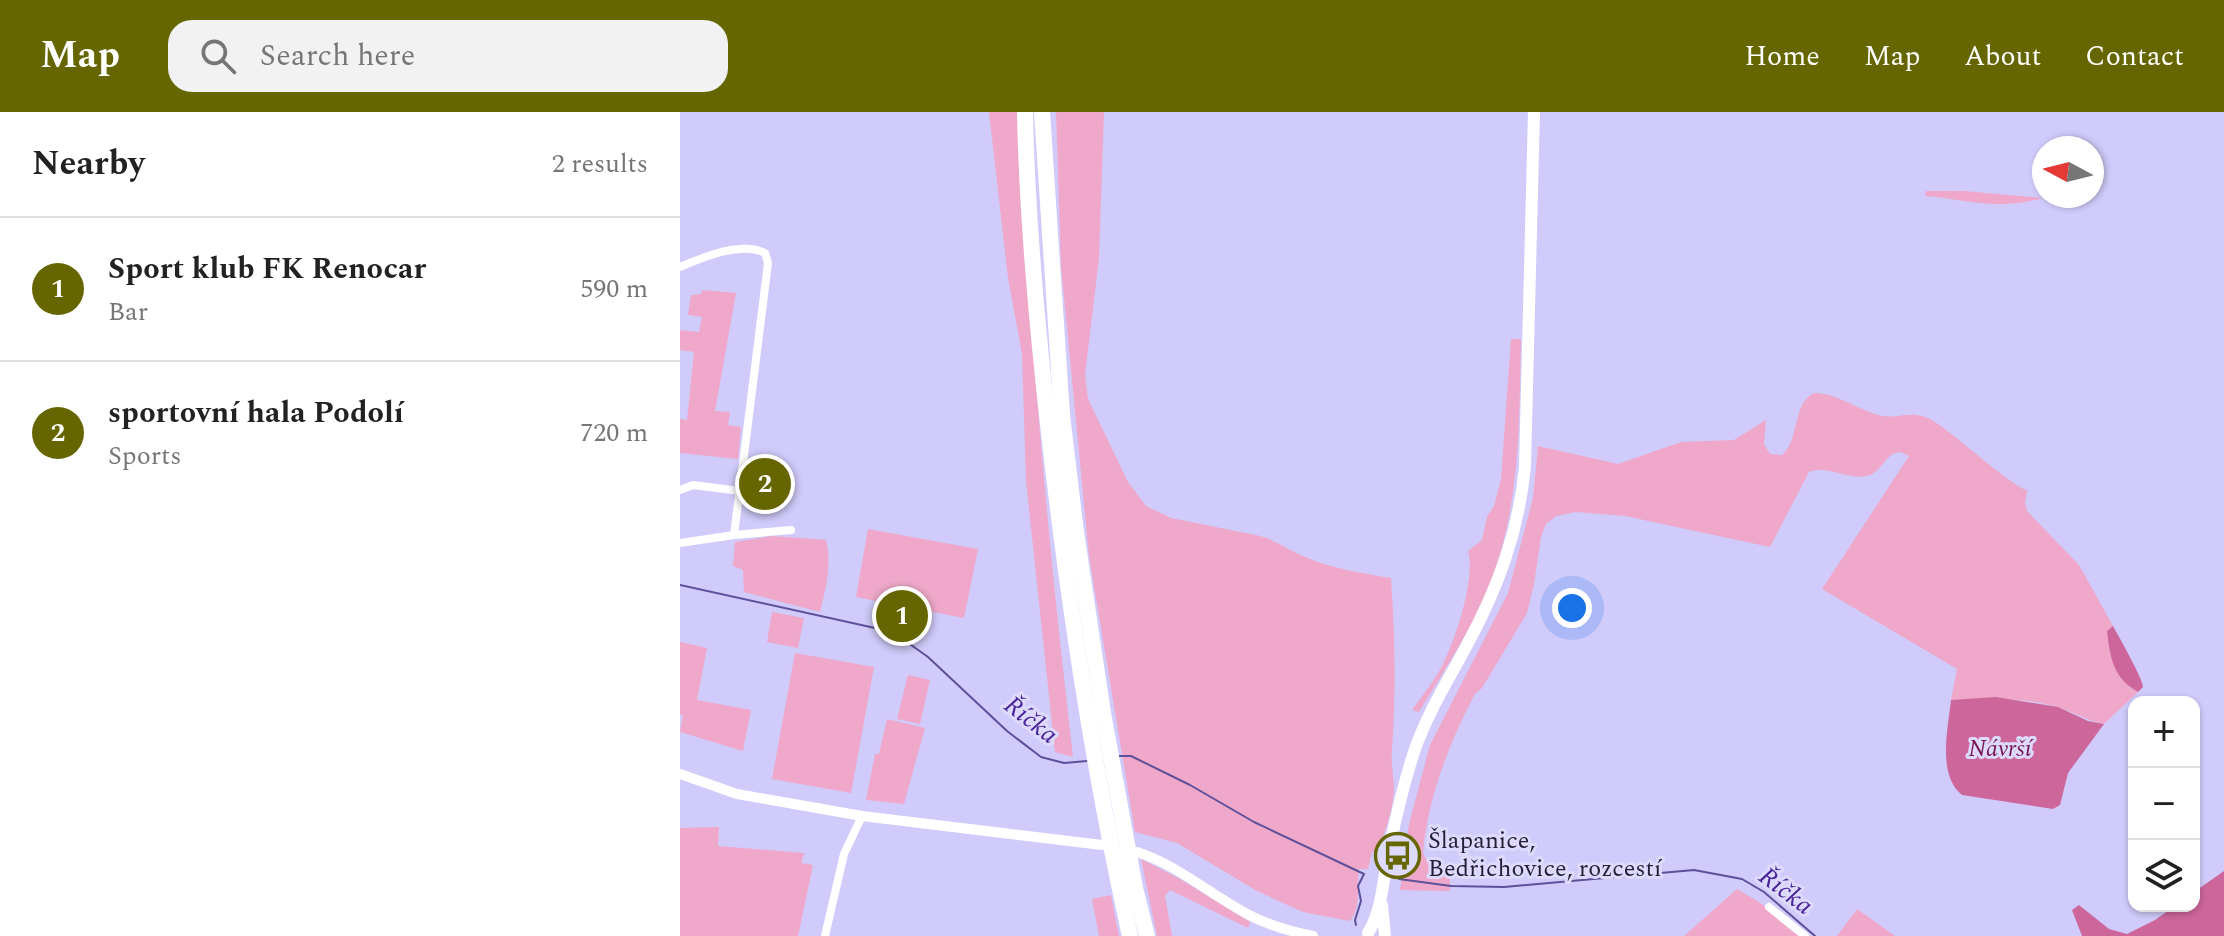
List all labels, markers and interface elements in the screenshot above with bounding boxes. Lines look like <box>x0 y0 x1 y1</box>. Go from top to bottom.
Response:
search box <box>168 20 728 92</box>
text: Map <box>40 27 120 85</box>
text: Search here <box>260 33 415 79</box>
icon: search <box>196 34 240 78</box>
text: Home <box>1744 35 1820 78</box>
text: Map <box>1864 35 1920 78</box>
text: About <box>1964 35 2041 78</box>
text: Contact <box>2085 35 2184 78</box>
north arrow <box>2032 136 2104 208</box>
text: Nearby <box>32 138 145 190</box>
text: 2 results <box>552 144 648 184</box>
text: Sport klub FK Renocar <box>108 246 426 292</box>
text: 1 <box>51 269 65 309</box>
text: 590 m <box>580 269 648 309</box>
text: Bar <box>108 292 148 332</box>
text: sportovní hala Podolí <box>108 390 404 436</box>
text: 2 <box>51 413 65 453</box>
text: 720 m <box>580 413 648 453</box>
text: Sports <box>108 436 181 476</box>
pin: 2 <box>739 454 791 514</box>
pin: 1 <box>876 586 928 646</box>
your location <box>1552 588 1592 628</box>
water label: Říčka <box>995 686 1067 754</box>
map controls <box>2128 696 2200 912</box>
button: + <box>2128 696 2200 768</box>
park label: Návrší <box>1968 731 2034 767</box>
button: − <box>2128 768 2200 840</box>
place label: Šlapanice, Bedřichovice, rozcestí <box>1428 823 1663 887</box>
bus stop icon: Šlapanice, Bedřichovice, rozcestí <box>1373 831 1421 879</box>
button: layers <box>2128 840 2200 912</box>
water label: Říčka <box>1750 857 1822 925</box>

